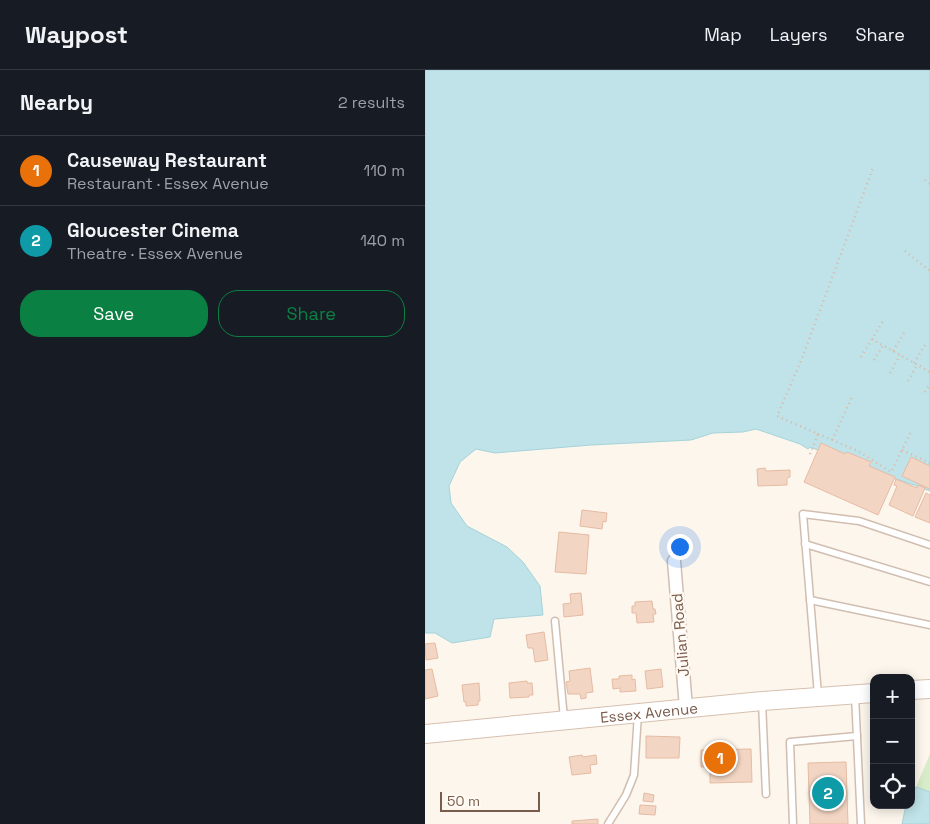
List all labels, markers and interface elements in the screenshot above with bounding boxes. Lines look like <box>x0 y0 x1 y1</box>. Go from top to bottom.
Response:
text: Waypost <box>25 19 128 50</box>
text: Map <box>704 23 742 46</box>
text: Layers <box>770 23 827 46</box>
text: Share <box>855 23 905 46</box>
text: Nearby <box>20 89 93 116</box>
text: 2 results <box>338 92 405 113</box>
text: Causeway Restaurant <box>67 148 267 173</box>
text: 1 <box>32 160 40 181</box>
text: 110 m <box>363 160 405 181</box>
text: Restaurant · Essex Avenue <box>67 173 269 194</box>
text: Gloucester Cinema <box>67 218 239 243</box>
text: 2 <box>31 230 41 251</box>
text: 140 m <box>360 230 405 251</box>
text: Theatre · Essex Avenue <box>67 243 243 264</box>
button: Save <box>20 290 208 337</box>
button: Share <box>218 290 405 337</box>
your location <box>667 534 693 560</box>
street label: Julian Road <box>667 593 693 677</box>
map controls <box>870 674 915 809</box>
button: + <box>870 674 915 719</box>
street label: Essex Avenue <box>599 698 699 726</box>
button: − <box>870 719 915 764</box>
pin: 1 <box>704 739 736 777</box>
button: locate <box>870 764 915 809</box>
pin: 2 <box>812 774 844 812</box>
scale bar <box>440 789 540 812</box>
text: 50 m <box>447 792 480 810</box>

